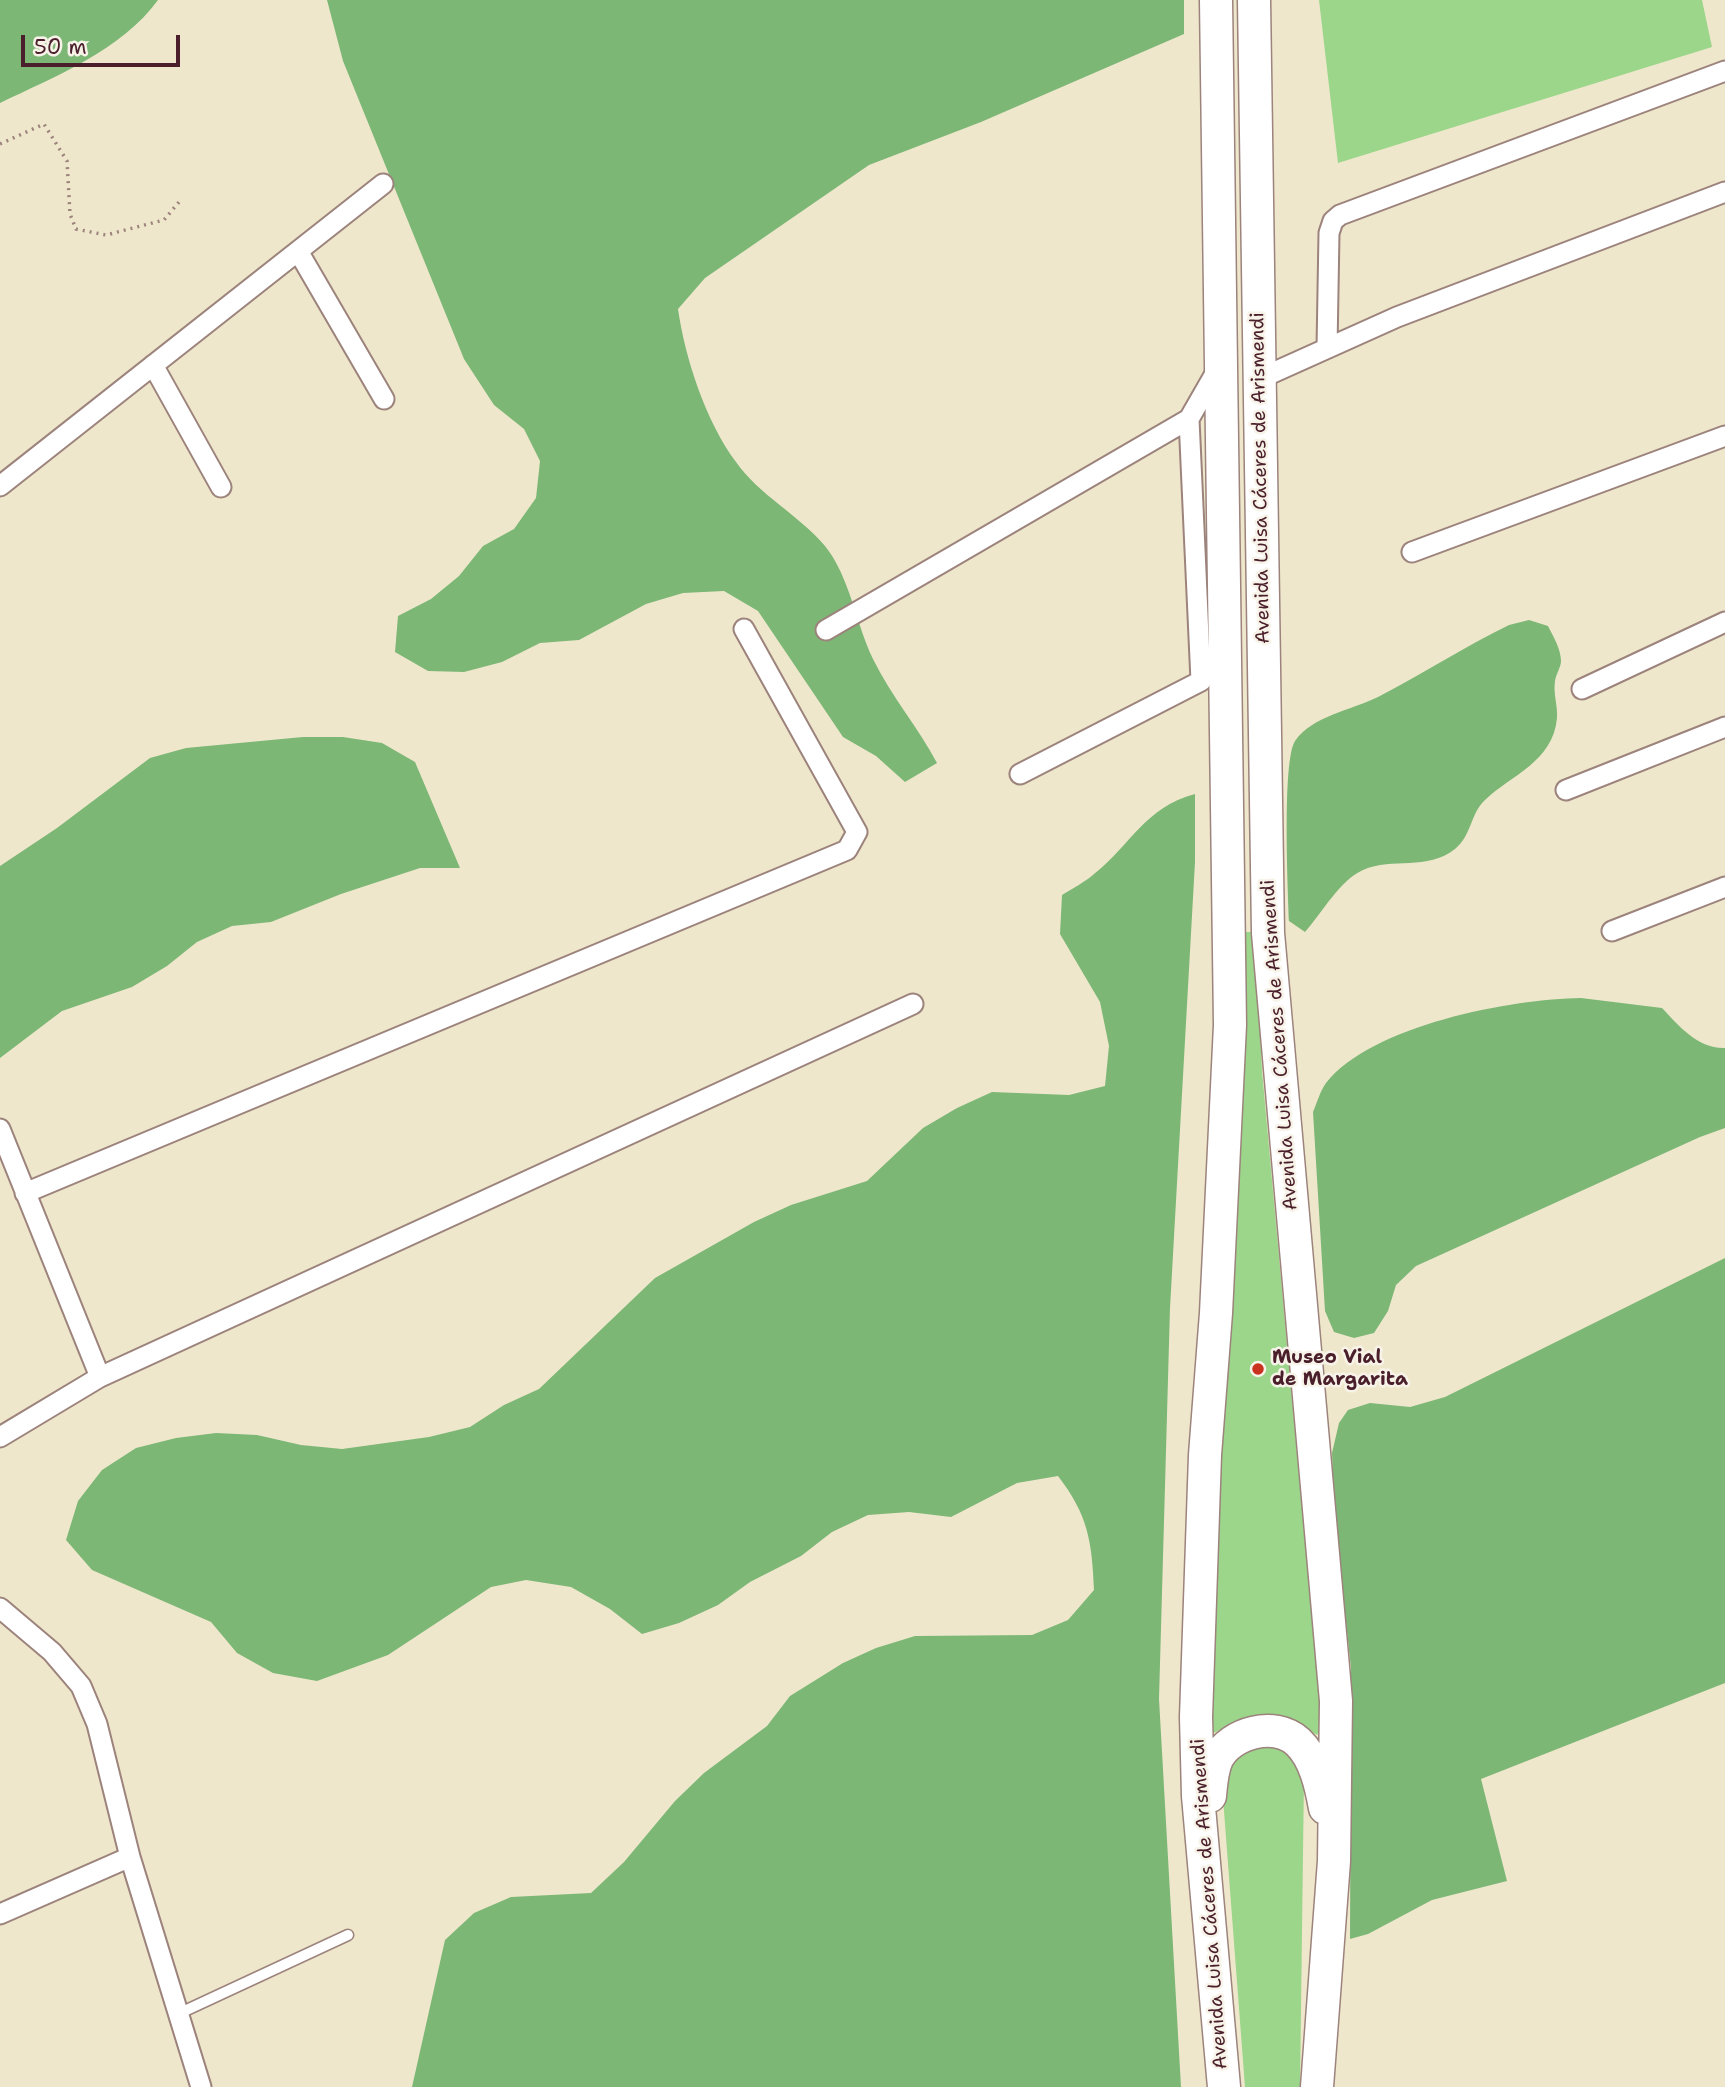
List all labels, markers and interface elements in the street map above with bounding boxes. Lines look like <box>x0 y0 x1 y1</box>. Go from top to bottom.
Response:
scale bar <box>24 21 184 65</box>
text: 50 m <box>34 33 87 61</box>
street label: Avenida Luisa Cáceres de Arismendi <box>1247 312 1275 644</box>
street label: Avenida Luisa Cáceres de Arismendi <box>1257 879 1303 1211</box>
place label: Museo Vial de Margarita <box>1272 1347 1408 1391</box>
marker: Museo Vial de Margarita <box>1250 1361 1266 1377</box>
street label: Avenida Luisa Cáceres de Arismendi <box>1187 1738 1233 2070</box>

